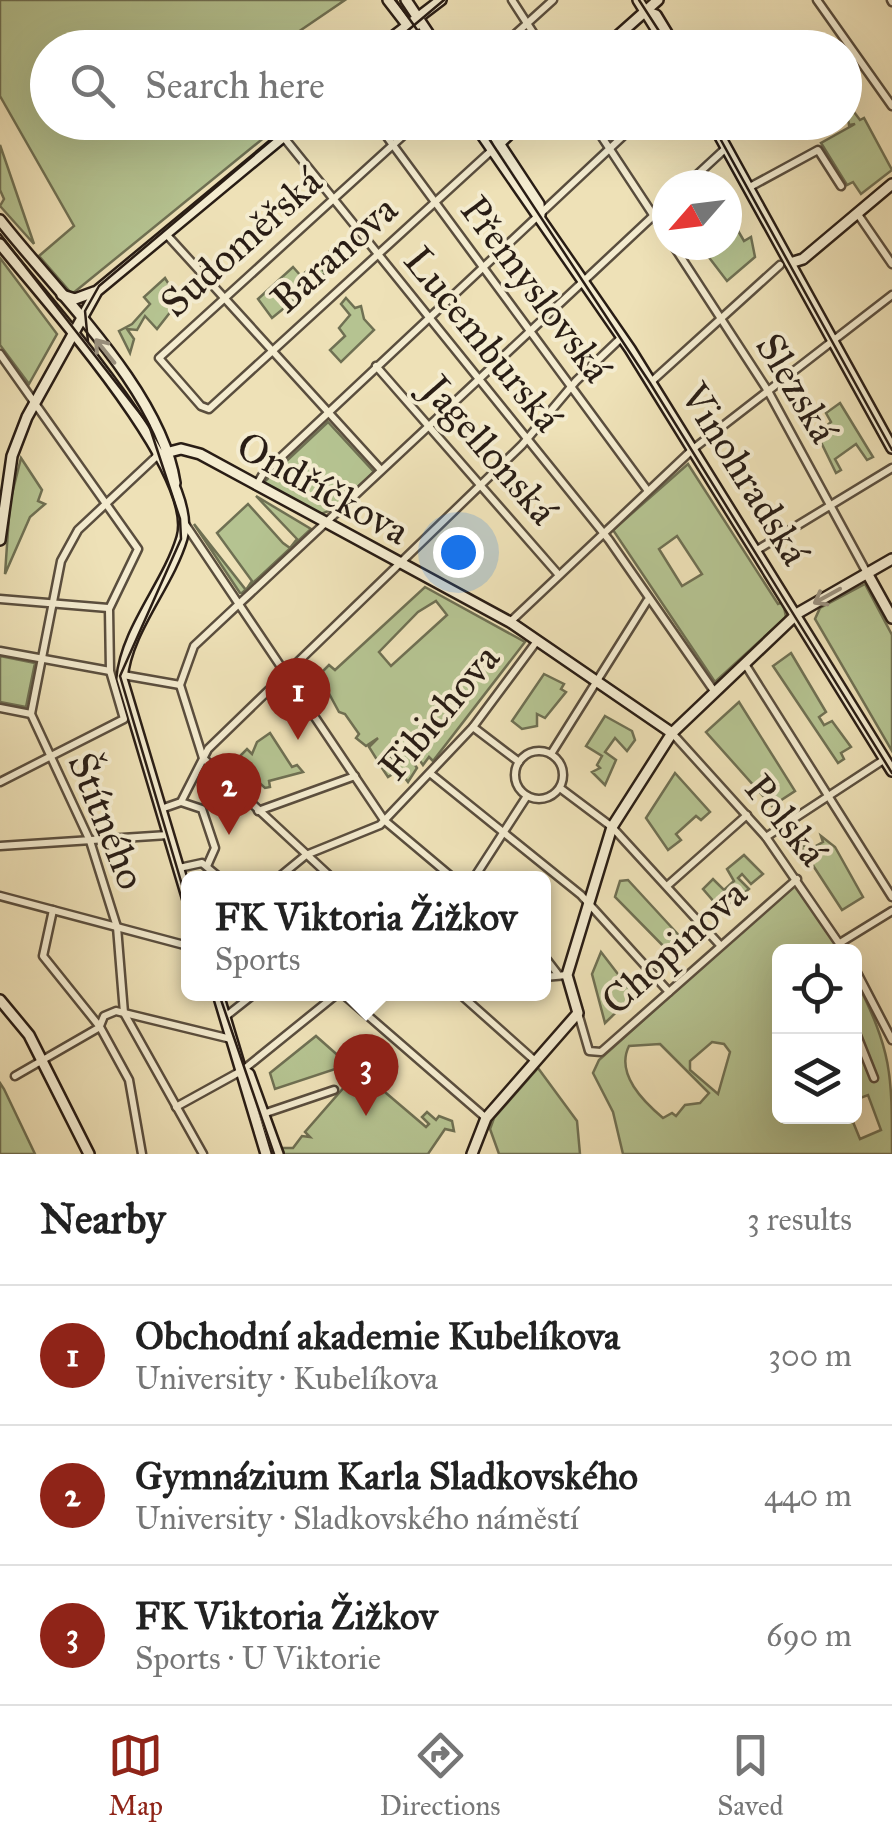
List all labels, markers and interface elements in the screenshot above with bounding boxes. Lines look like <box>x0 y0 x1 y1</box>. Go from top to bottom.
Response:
search box <box>30 30 862 140</box>
icon: search <box>65 58 120 113</box>
text: Search here <box>145 62 325 108</box>
street label: Sudoměřská <box>150 157 332 327</box>
north arrow <box>652 170 742 260</box>
street label: Baranova <box>261 185 407 323</box>
street label: Přemyslovská <box>450 186 622 392</box>
street label: Lucemburská <box>394 237 572 441</box>
street label: Slezská <box>745 324 849 452</box>
one-way arrow <box>94 339 116 365</box>
street label: Jagellonská <box>410 363 568 534</box>
street label: Vinohradská <box>669 373 820 574</box>
street label: Ondříčkova <box>228 421 418 555</box>
your location <box>433 527 484 578</box>
one-way arrow <box>812 586 842 606</box>
street label: Fibichova <box>368 634 510 790</box>
pin: 1 <box>266 658 330 740</box>
street label: Štítného <box>58 746 156 896</box>
pin: 2 <box>196 752 262 835</box>
street label: Polská <box>735 765 838 876</box>
street label: Chopinova <box>591 869 757 1025</box>
popup <box>181 871 551 1001</box>
text: FK Viktoria Žižkov <box>215 894 517 940</box>
text: Sports <box>215 940 300 979</box>
map controls <box>772 944 862 1124</box>
button: locate <box>772 944 862 1034</box>
pin: 3 <box>334 1034 398 1116</box>
button: layers <box>772 1034 862 1124</box>
text: Nearby <box>40 1193 165 1245</box>
text: 3 results <box>747 1200 852 1239</box>
text: Obchodní akademie Kubelíkova <box>135 1313 620 1359</box>
text: 1 <box>66 1336 79 1375</box>
text: 300 m <box>768 1336 852 1375</box>
text: University · Kubelíkova <box>135 1359 438 1398</box>
text: Gymnázium Karla Sladkovského <box>135 1453 638 1499</box>
text: 2 <box>65 1476 80 1515</box>
text: 440 m <box>764 1476 852 1515</box>
text: University · Sladkovského náměstí <box>135 1499 579 1538</box>
text: FK Viktoria Žižkov <box>135 1593 438 1639</box>
text: 3 <box>66 1616 79 1655</box>
text: 690 m <box>766 1616 852 1655</box>
text: Sports · U Viktorie <box>135 1639 381 1678</box>
tab: Map <box>108 1728 163 1823</box>
tab: Directions <box>380 1728 501 1823</box>
tab: Saved <box>717 1728 784 1823</box>

